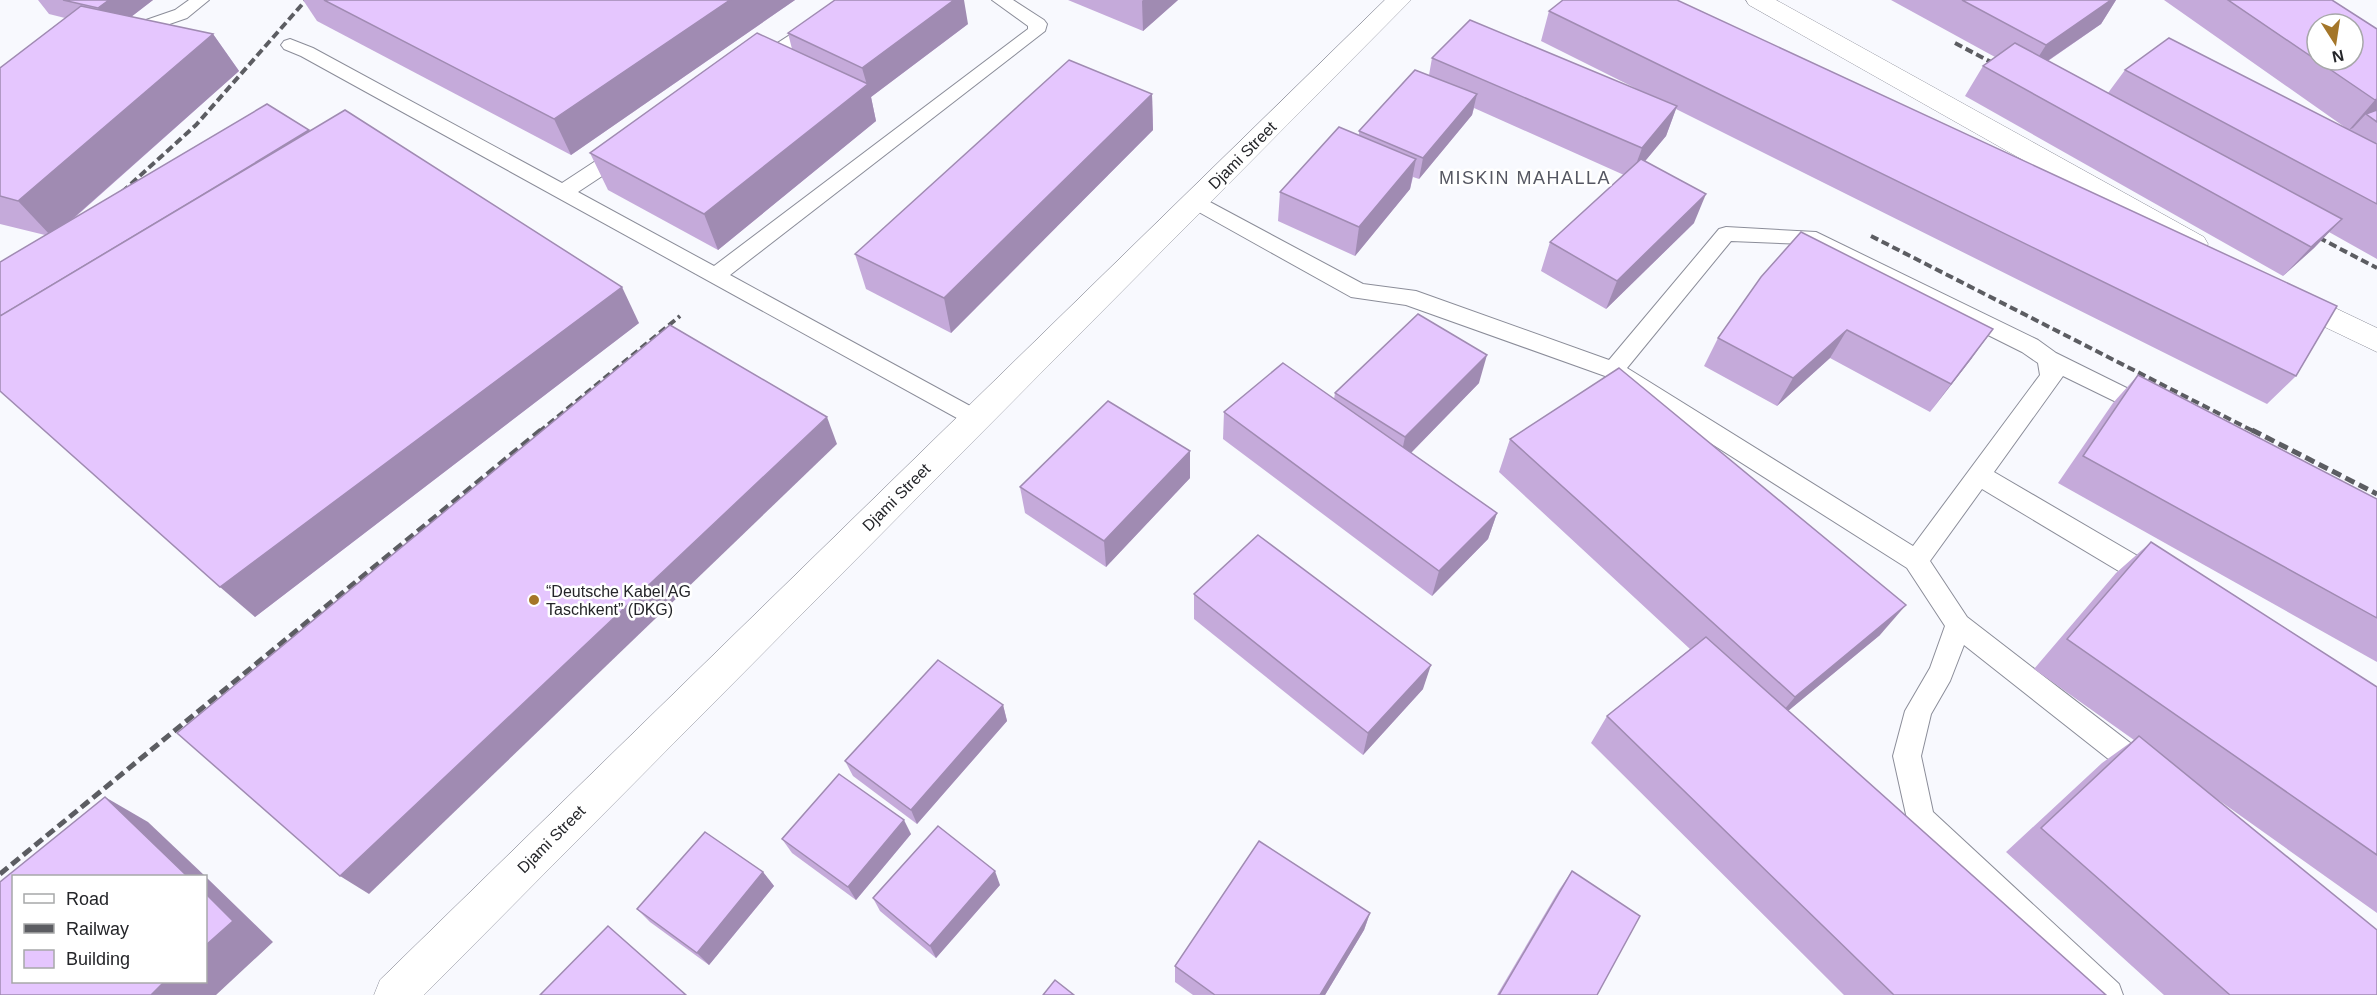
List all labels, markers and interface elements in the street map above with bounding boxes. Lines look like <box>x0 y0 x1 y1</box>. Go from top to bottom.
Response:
north arrow <box>2305 12 2365 72</box>
text: N <box>2331 47 2345 66</box>
street label: Djami Street <box>1205 118 1280 192</box>
district label: MISKIN MAHALLA <box>1439 168 1611 188</box>
street label: Djami Street <box>859 460 934 534</box>
place label: “Deutsche Kabel AG Taschkent” (DKG) <box>546 583 691 618</box>
marker: “Deutsche Kabel AG Taschkent” (DKG) <box>527 593 541 607</box>
street label: Djami Street <box>514 802 589 876</box>
legend <box>12 875 207 983</box>
text: Road <box>66 889 109 909</box>
text: Railway <box>66 919 129 939</box>
text: Building <box>66 949 130 969</box>

